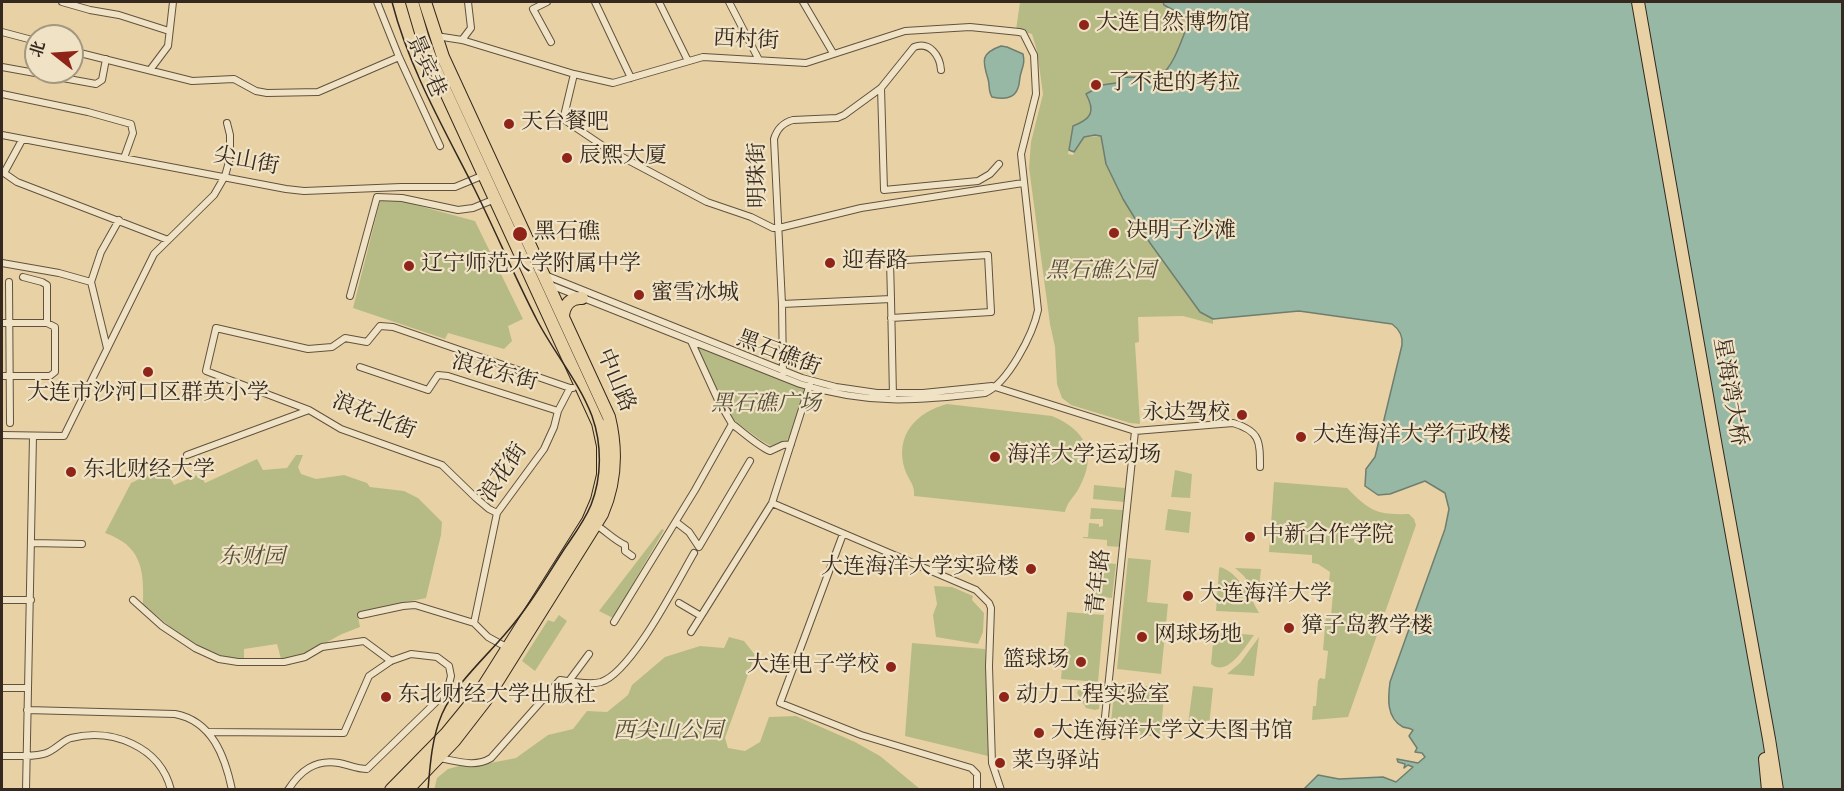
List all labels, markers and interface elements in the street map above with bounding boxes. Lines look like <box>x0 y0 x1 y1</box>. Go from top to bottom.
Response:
place label: 大连自然博物馆 <box>1096 12 1250 38</box>
marker: 大连自然博物馆 <box>1077 18 1091 32</box>
north arrow <box>24 24 84 84</box>
street label: 西村街 <box>712 27 780 57</box>
street label: 景宾巷 <box>399 31 449 103</box>
text: 北 <box>26 38 52 60</box>
place label: 了不起的考拉 <box>1108 72 1240 98</box>
marker: 了不起的考拉 <box>1089 78 1103 92</box>
place label: 天台餐吧 <box>521 111 609 137</box>
marker: 天台餐吧 <box>502 117 516 131</box>
street label: 明珠街 <box>746 142 774 208</box>
street label: 尖山街 <box>211 144 281 182</box>
place label: 辰熙大厦 <box>579 145 667 171</box>
marker: 辰熙大厦 <box>560 151 574 165</box>
place label: 决明子沙滩 <box>1126 220 1236 246</box>
place label: 黑石礁 <box>534 221 600 247</box>
marker: 黑石礁 <box>511 225 529 243</box>
marker: 决明子沙滩 <box>1107 226 1121 240</box>
place label: 迎春路 <box>842 250 908 276</box>
place label: 辽宁师范大学附属中学 <box>421 253 641 279</box>
marker: 迎春路 <box>823 256 837 270</box>
marker: 辽宁师范大学附属中学 <box>402 259 416 273</box>
park label: 黑石礁公园 <box>1046 260 1156 286</box>
place label: 蜜雪冰城 <box>651 282 739 308</box>
marker: 蜜雪冰城 <box>632 288 646 302</box>
street label: 黑石礁街 <box>732 327 824 383</box>
street label: 星海湾大桥 <box>1705 336 1751 448</box>
street label: 中山路 <box>589 345 639 417</box>
street label: 浪花东街 <box>448 350 540 398</box>
marker: 大连市沙河口区群英小学 <box>141 365 155 379</box>
place label: 大连市沙河口区群英小学 <box>27 382 269 408</box>
street label: 浪花北街 <box>327 389 419 447</box>
park label: 黑石礁广场 <box>711 393 821 419</box>
place label: 永达驾校 <box>1142 402 1230 428</box>
marker: 永达驾校 <box>1235 408 1249 422</box>
place label: 大连海洋大学行政楼 <box>1313 424 1511 450</box>
marker: 大连海洋大学行政楼 <box>1294 430 1308 444</box>
street label: 浪花街 <box>476 439 534 509</box>
place label: 海洋大学运动场 <box>1007 444 1161 470</box>
marker: 海洋大学运动场 <box>988 450 1002 464</box>
place label: 东北财经大学 <box>83 459 215 485</box>
marker: 东北财经大学 <box>64 465 78 479</box>
place label: 中新合作学院 <box>1262 524 1394 550</box>
marker: 中新合作学院 <box>1243 530 1257 544</box>
park label: 东财园 <box>219 546 285 572</box>
street label: 青年路 <box>1084 548 1118 616</box>
place label: 大连海洋大学实验楼 <box>821 556 1019 582</box>
marker: 大连海洋大学实验楼 <box>1024 562 1038 576</box>
place label: 大连海洋大学 <box>1200 583 1332 609</box>
marker: 大连海洋大学 <box>1181 589 1195 603</box>
place label: 獐子岛教学楼 <box>1301 615 1433 641</box>
marker: 獐子岛教学楼 <box>1282 621 1296 635</box>
place label: 网球场地 <box>1154 624 1242 650</box>
marker: 网球场地 <box>1135 630 1149 644</box>
place label: 篮球场 <box>1003 649 1069 675</box>
place label: 大连电子学校 <box>747 654 879 680</box>
marker: 篮球场 <box>1074 655 1088 669</box>
marker: 大连电子学校 <box>884 660 898 674</box>
place label: 东北财经大学出版社 <box>398 684 596 710</box>
place label: 动力工程实验室 <box>1016 684 1170 710</box>
marker: 东北财经大学出版社 <box>379 690 393 704</box>
marker: 动力工程实验室 <box>997 690 1011 704</box>
park label: 西尖山公园 <box>613 720 723 746</box>
place label: 大连海洋大学文夫图书馆 <box>1051 720 1293 746</box>
marker: 大连海洋大学文夫图书馆 <box>1032 726 1046 740</box>
place label: 菜鸟驿站 <box>1012 750 1100 776</box>
marker: 菜鸟驿站 <box>993 756 1007 770</box>

